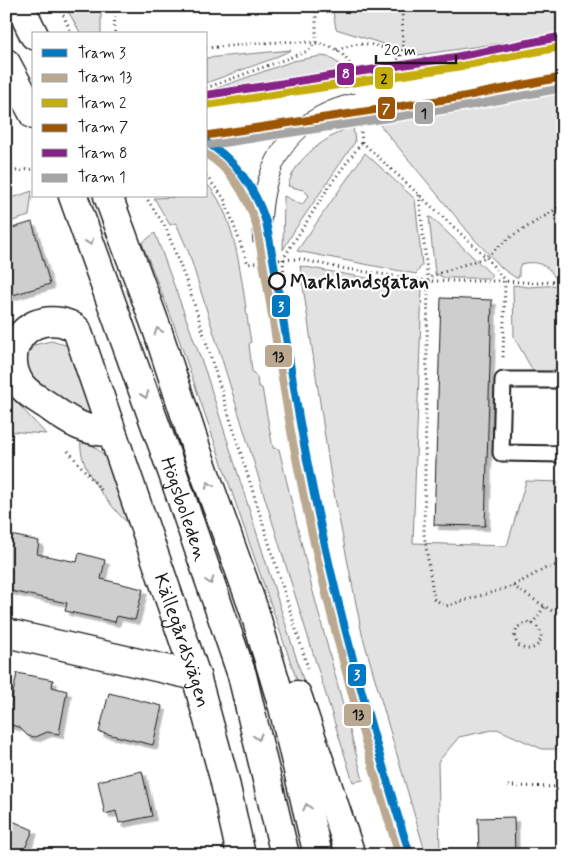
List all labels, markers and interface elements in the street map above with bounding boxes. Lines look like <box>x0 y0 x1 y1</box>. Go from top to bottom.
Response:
legend <box>32 32 208 198</box>
scale bar <box>376 32 456 64</box>
text: 20 m <box>384 41 416 61</box>
text: Tram 3 <box>78 44 126 64</box>
line badge: 8 <box>336 62 355 86</box>
text: 8 <box>342 65 350 83</box>
line badge: 2 <box>374 66 394 90</box>
text: Tram 13 <box>78 68 132 88</box>
text: 2 <box>381 70 388 88</box>
text: Tram 2 <box>78 94 126 114</box>
line badge: 7 <box>377 96 396 120</box>
text: 7 <box>382 100 391 118</box>
line badge: 1 <box>414 101 434 125</box>
text: 1 <box>421 105 427 123</box>
text: Tram 7 <box>78 118 128 138</box>
text: Tram 8 <box>78 144 127 164</box>
text: Tram 1 <box>78 168 126 188</box>
one-way arrow <box>84 237 94 246</box>
place label: Marklandsgatan <box>290 269 429 298</box>
marker: Marklandsgatan <box>268 272 286 290</box>
line badge: 3 <box>271 294 291 318</box>
text: 3 <box>278 298 285 316</box>
one-way arrow <box>153 327 163 335</box>
line badge: 13 <box>264 344 293 368</box>
text: 13 <box>272 348 284 366</box>
one-way arrow <box>139 390 149 399</box>
street label: Högsboleden <box>153 453 214 565</box>
one-way arrow <box>205 481 215 489</box>
street label: Källegårdsvägen <box>147 570 216 711</box>
one-way arrow <box>204 577 214 585</box>
line badge: 3 <box>347 663 367 687</box>
text: 3 <box>354 666 361 684</box>
line badge: 13 <box>343 703 372 727</box>
text: 13 <box>352 706 364 724</box>
one-way arrow <box>252 732 262 740</box>
one-way arrow <box>302 803 313 812</box>

